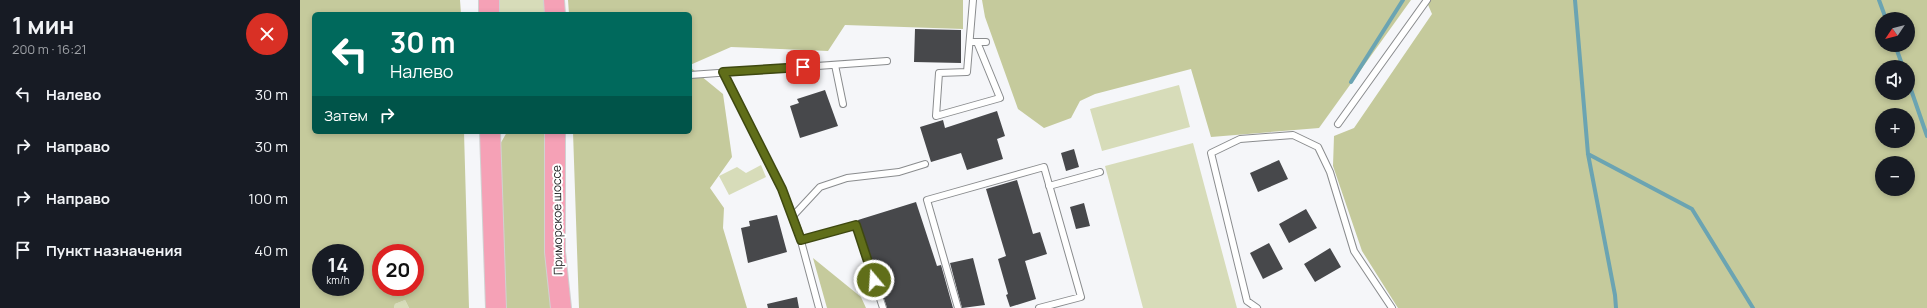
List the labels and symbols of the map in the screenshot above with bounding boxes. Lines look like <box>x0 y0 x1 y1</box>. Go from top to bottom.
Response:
north arrow <box>1875 12 1915 52</box>
pin <box>786 50 820 84</box>
street label: Приморское шоссе <box>548 165 566 275</box>
speed limit sign: 20 <box>372 244 424 296</box>
position arrow <box>853 259 895 301</box>

